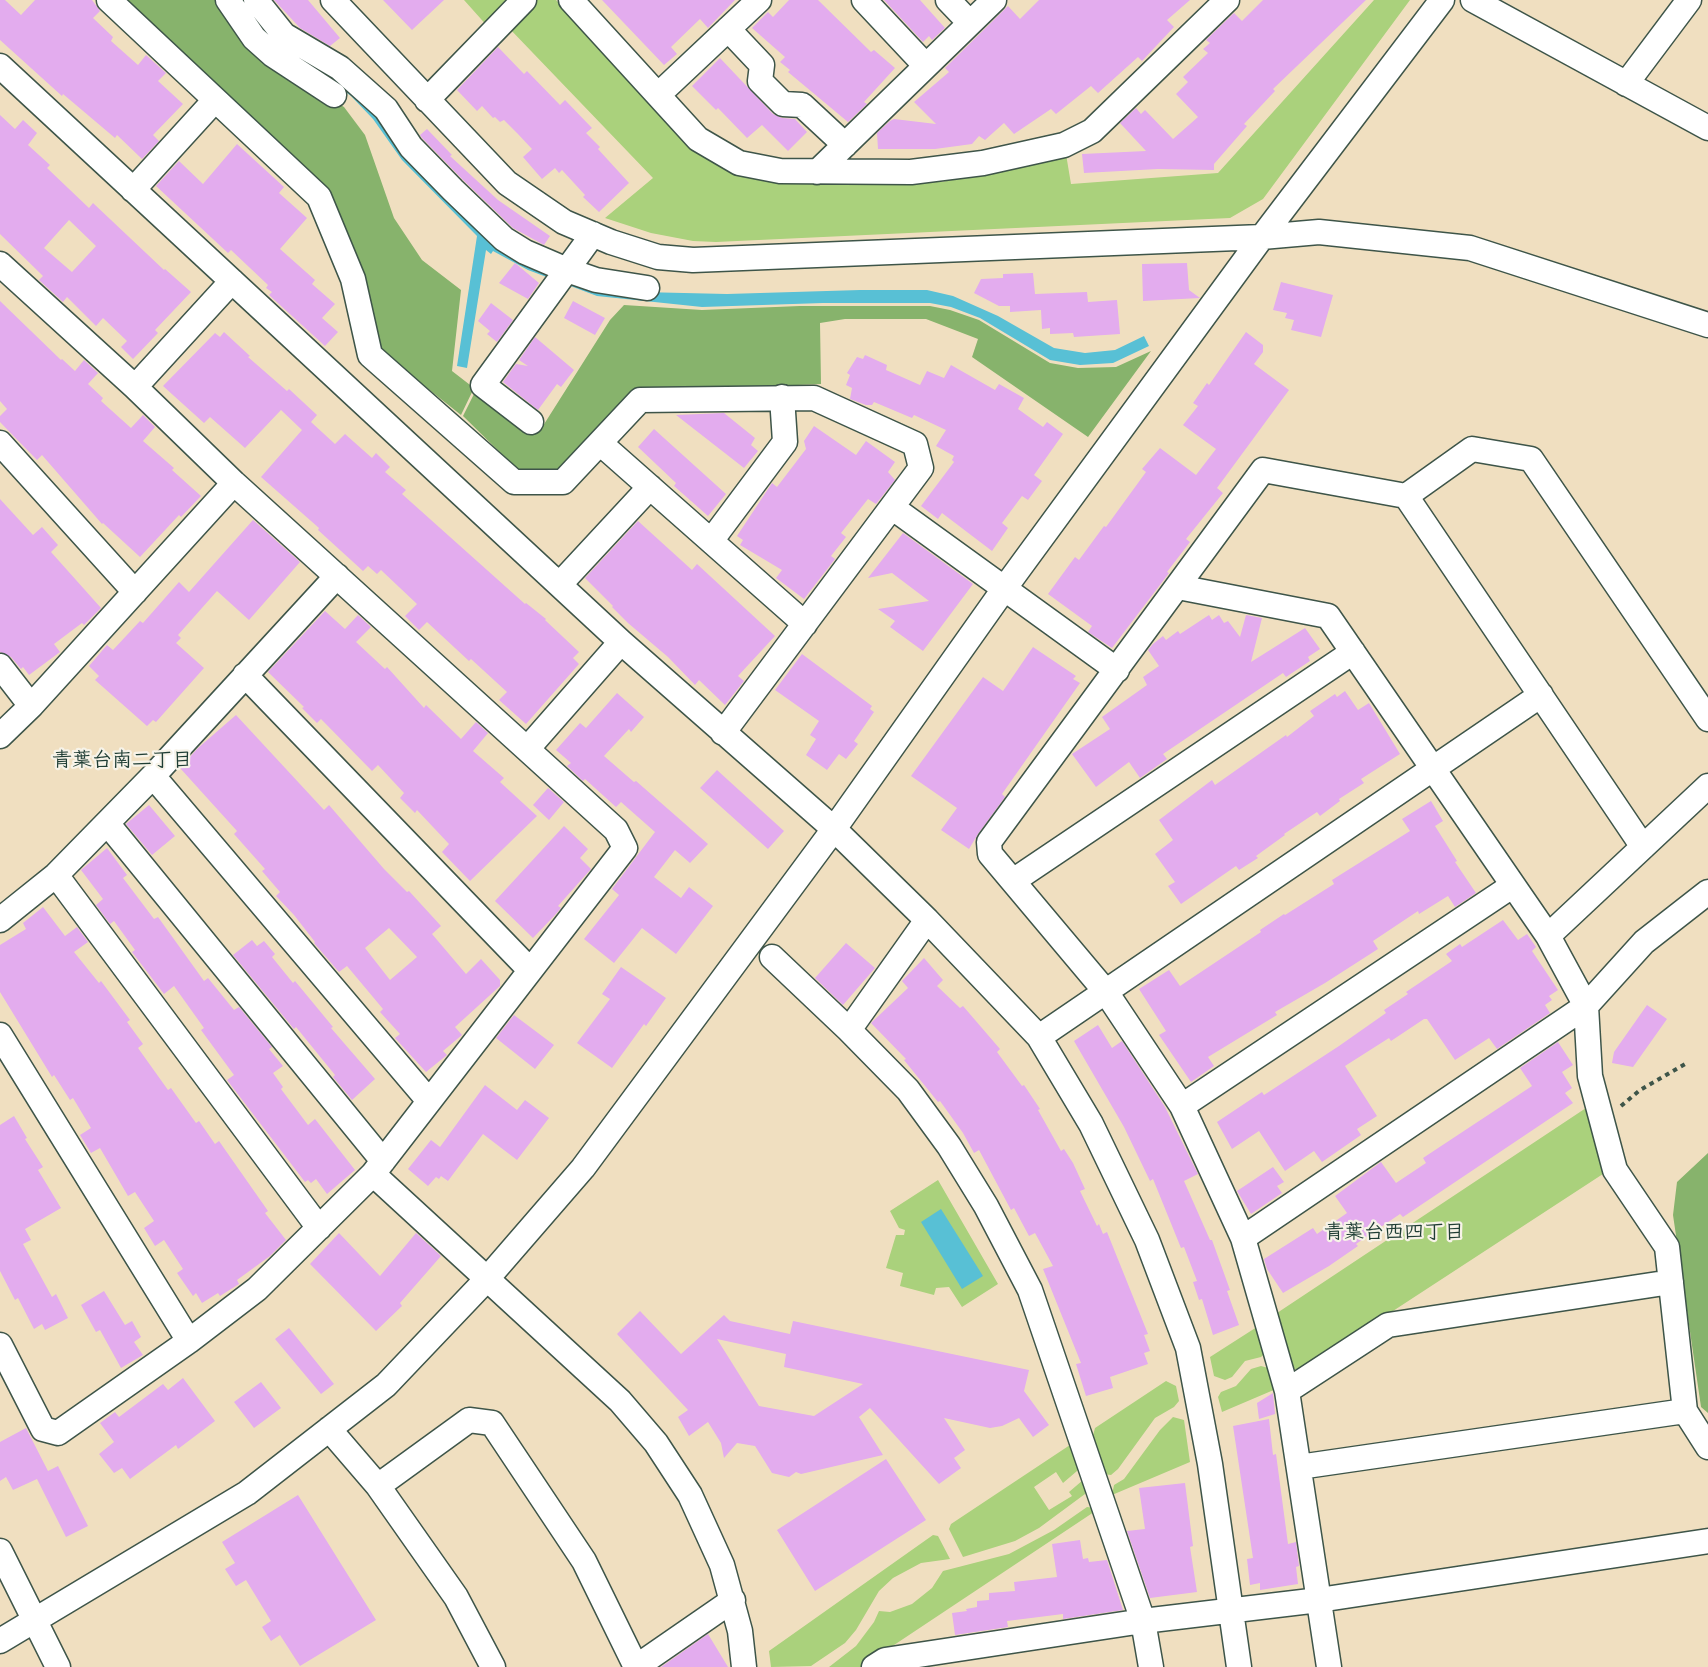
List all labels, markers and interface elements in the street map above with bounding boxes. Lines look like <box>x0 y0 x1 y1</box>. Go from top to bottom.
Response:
district label: 青葉台南二丁目 <box>52 749 192 773</box>
district label: 青葉台西四丁目 <box>1324 1221 1464 1245</box>

